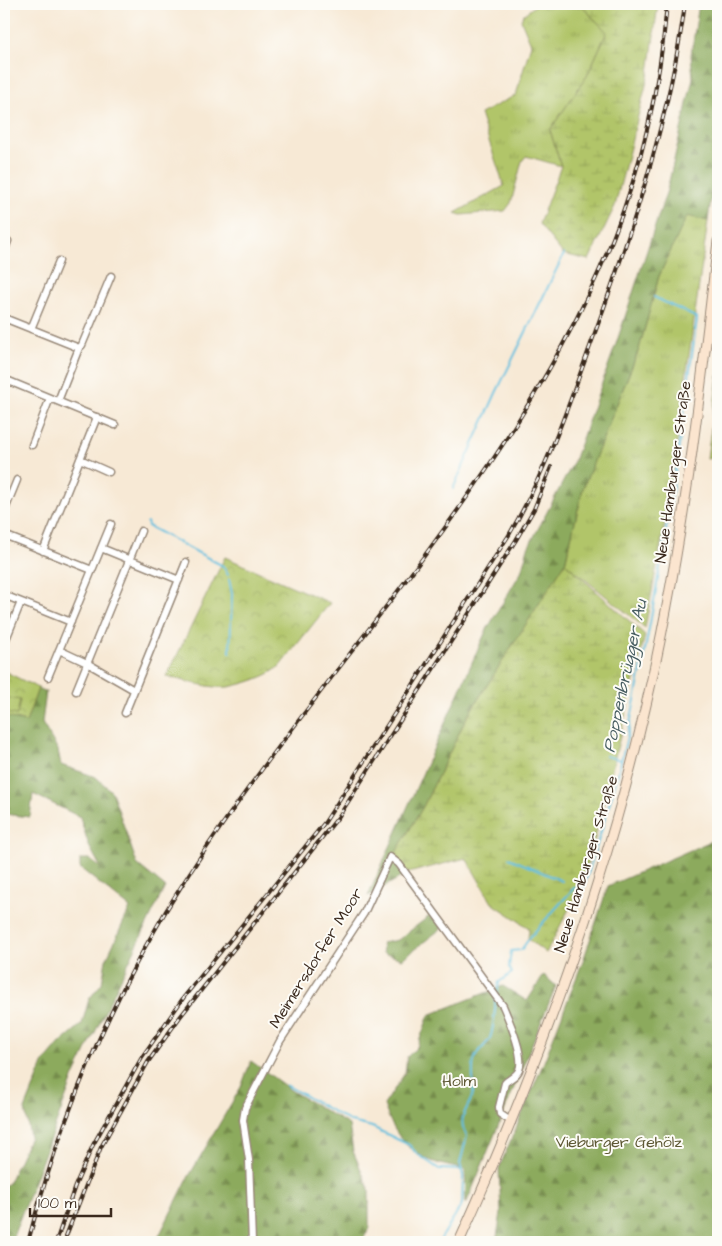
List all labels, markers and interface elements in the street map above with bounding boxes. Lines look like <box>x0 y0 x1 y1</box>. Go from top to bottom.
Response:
street label: Neue Hamburger Straße <box>649 379 698 565</box>
water label: Poppenbrügger Au <box>597 596 655 755</box>
street label: Neue Hamburger Straße <box>549 772 624 955</box>
street label: Meimersdorfer Moor <box>264 883 368 1032</box>
park label: Holm <box>442 1070 476 1092</box>
park label: Vieburger Gehölz <box>556 1131 682 1154</box>
scale bar <box>30 1186 111 1218</box>
text: 100 m <box>38 1193 77 1214</box>

